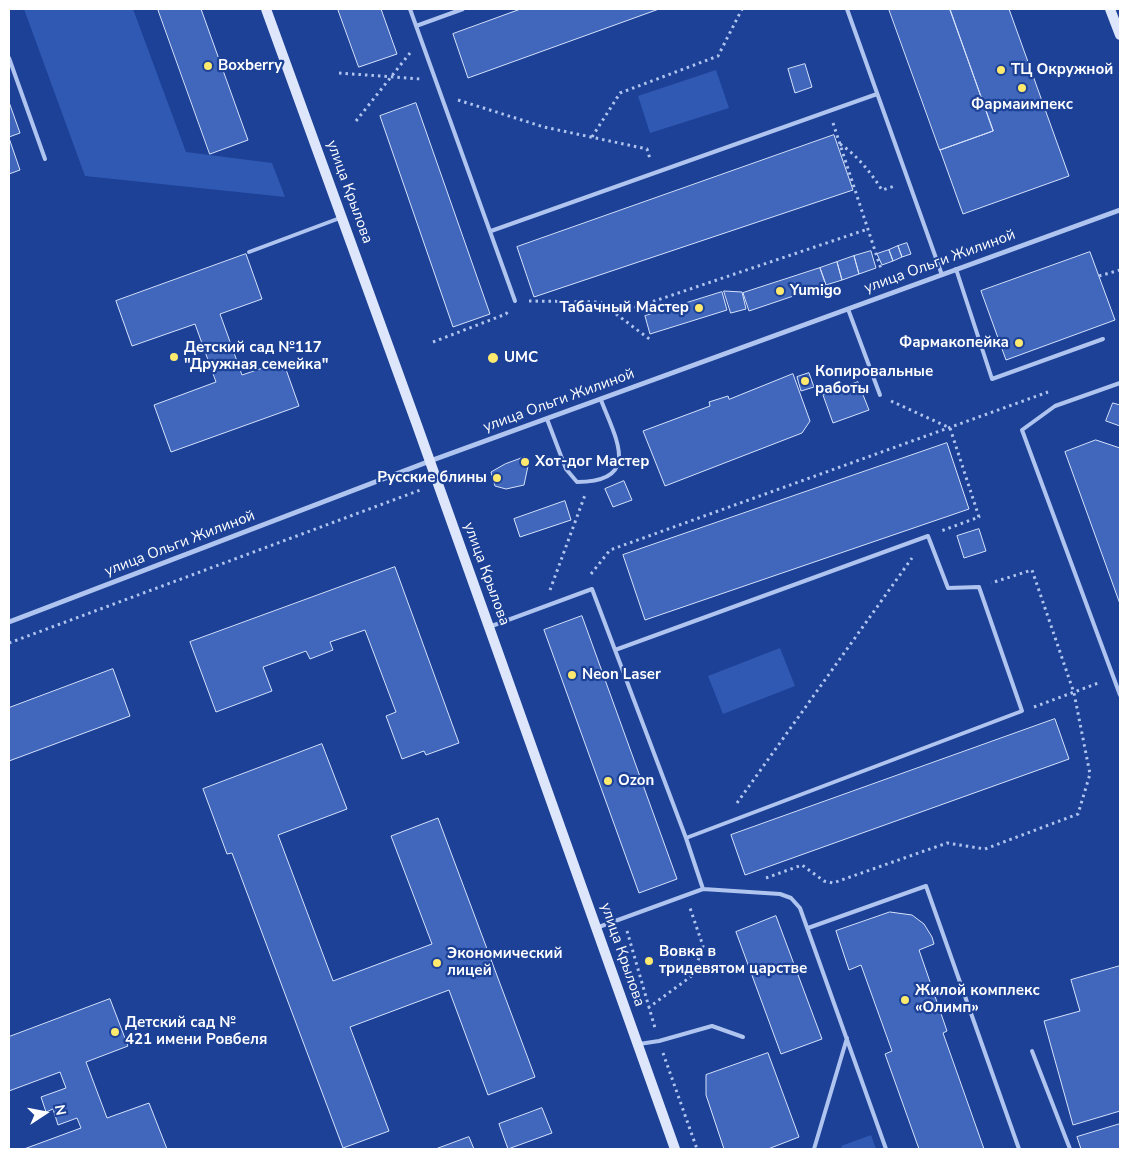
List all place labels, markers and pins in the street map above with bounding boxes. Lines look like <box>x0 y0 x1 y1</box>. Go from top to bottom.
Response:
place label: Boxberry <box>218 57 282 75</box>
marker: Boxberry <box>202 60 214 72</box>
place label: ТЦ Окружной <box>1011 61 1113 79</box>
marker: ТЦ Окружной <box>995 64 1007 76</box>
marker: Фармаимпекс <box>1016 82 1028 94</box>
place label: Фармаимпекс <box>971 96 1073 114</box>
place label: Yumigo <box>790 282 842 300</box>
marker: Yumigo <box>774 285 786 297</box>
place label: Табачный Мастер <box>559 299 689 317</box>
marker: Табачный Мастер <box>693 302 705 314</box>
place label: Фармакопейка <box>899 334 1009 352</box>
marker: Фармакопейка <box>1013 337 1025 349</box>
place label: Детский сад №117 "Дружная семейка" <box>184 339 328 374</box>
place label: UMC <box>504 349 538 367</box>
marker: Детский сад №117 "Дружная семейка" <box>168 351 180 363</box>
marker: UMC <box>486 351 500 365</box>
place label: Копировальные работы <box>815 363 933 398</box>
marker: Копировальные работы <box>799 375 811 387</box>
place label: Хот-дог Мастер <box>535 453 649 471</box>
marker: Хот-дог Мастер <box>519 456 531 468</box>
place label: Русские блины <box>377 469 487 487</box>
marker: Русские блины <box>491 472 503 484</box>
place label: Neon Laser <box>582 666 661 684</box>
marker: Neon Laser <box>566 669 578 681</box>
place label: Ozon <box>618 772 654 790</box>
marker: Ozon <box>602 775 614 787</box>
place label: Вовка в тридевятом царстве <box>659 943 807 978</box>
place label: Экономический лицей <box>447 945 562 980</box>
marker: Вовка в тридевятом царстве <box>643 955 655 967</box>
marker: Экономический лицей <box>431 957 443 969</box>
place label: Жилой комплекс «Олимп» <box>915 982 1040 1017</box>
marker: Жилой комплекс «Олимп» <box>899 994 911 1006</box>
place label: Детский сад № 421 имени Ровбеля <box>125 1014 267 1049</box>
marker: Детский сад № 421 имени Ровбеля <box>109 1026 121 1038</box>

